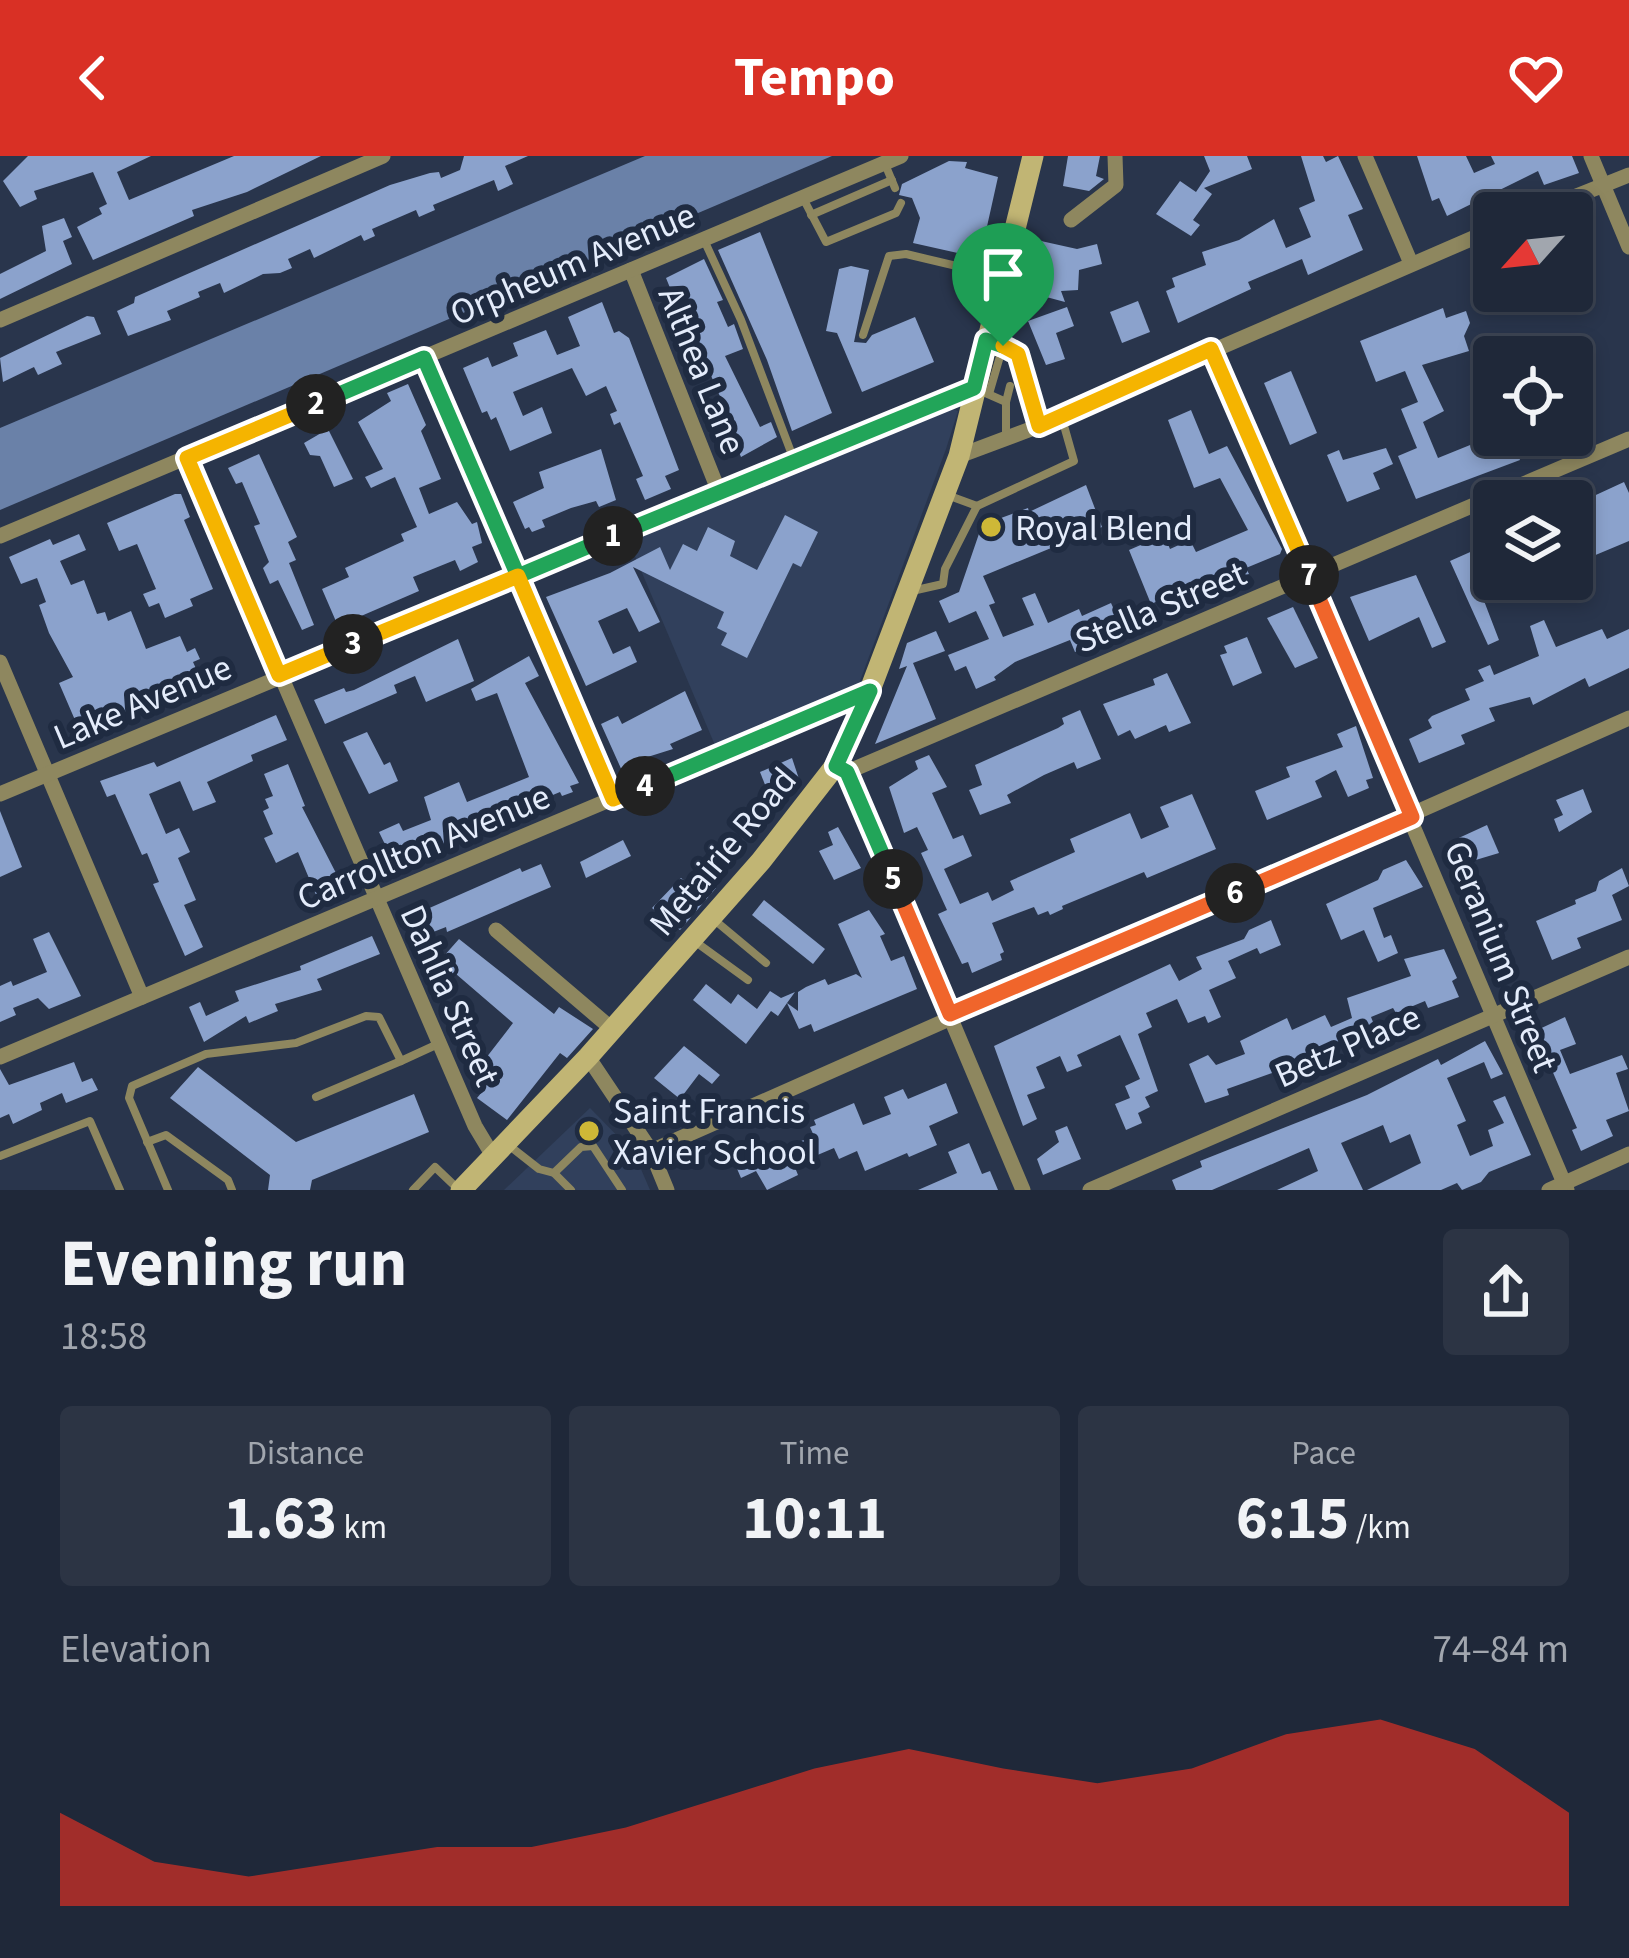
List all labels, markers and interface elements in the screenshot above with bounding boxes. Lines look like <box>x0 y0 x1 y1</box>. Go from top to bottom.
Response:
text: Tempo <box>734 40 895 117</box>
icon: back <box>60 45 126 111</box>
icon: heart <box>1503 45 1569 111</box>
street label: Orpheum Avenue <box>442 190 703 339</box>
north arrow <box>1473 192 1593 312</box>
map controls <box>1473 192 1593 600</box>
pin <box>952 223 1054 346</box>
icon: arrive <box>970 241 1036 307</box>
street label: Althea Lane <box>645 279 758 462</box>
button: locate <box>1473 336 1593 456</box>
pin: 2 <box>286 374 346 434</box>
text: 2 <box>307 380 325 427</box>
button: layers <box>1473 480 1593 600</box>
place label: Royal Blend <box>1015 503 1193 554</box>
pin: 1 <box>583 506 643 566</box>
text: 1 <box>604 512 622 559</box>
marker: Royal Blend <box>978 514 1004 540</box>
pin: 7 <box>1279 545 1339 605</box>
street label: Stella Street <box>1067 548 1254 666</box>
text: 7 <box>1300 551 1318 598</box>
pin: 3 <box>323 614 383 674</box>
text: 3 <box>344 620 362 667</box>
street label: Lake Avenue <box>46 642 239 763</box>
pin: 4 <box>615 756 675 816</box>
street label: Metairie Road <box>637 757 809 947</box>
text: 4 <box>636 762 654 809</box>
street label: Carrollton Avenue <box>289 771 558 924</box>
street label: Geranium Street <box>1431 833 1570 1080</box>
pin: 5 <box>863 849 923 909</box>
text: 5 <box>884 855 902 902</box>
pin: 6 <box>1205 863 1265 923</box>
text: 6 <box>1226 869 1244 916</box>
street label: Dahlia Street <box>387 897 512 1094</box>
street label: Betz Place <box>1267 992 1429 1101</box>
place label: Saint Francis Xavier School <box>613 1086 816 1178</box>
marker: Saint Francis Xavier School <box>576 1118 602 1144</box>
text: Evening run <box>60 1217 407 1311</box>
button: share <box>1443 1229 1569 1355</box>
text: 18:58 <box>60 1309 147 1365</box>
text: Distance <box>247 1430 364 1477</box>
text: Time <box>780 1430 849 1477</box>
text: Pace <box>1291 1430 1356 1477</box>
text: 1.63 <box>224 1477 337 1562</box>
text: 10:11 <box>742 1477 887 1562</box>
text: 6:15 <box>1236 1477 1349 1562</box>
text: km <box>337 1504 387 1551</box>
text: /km <box>1349 1504 1411 1551</box>
text: Elevation <box>60 1622 212 1678</box>
text: 74–84 m <box>1433 1622 1569 1678</box>

